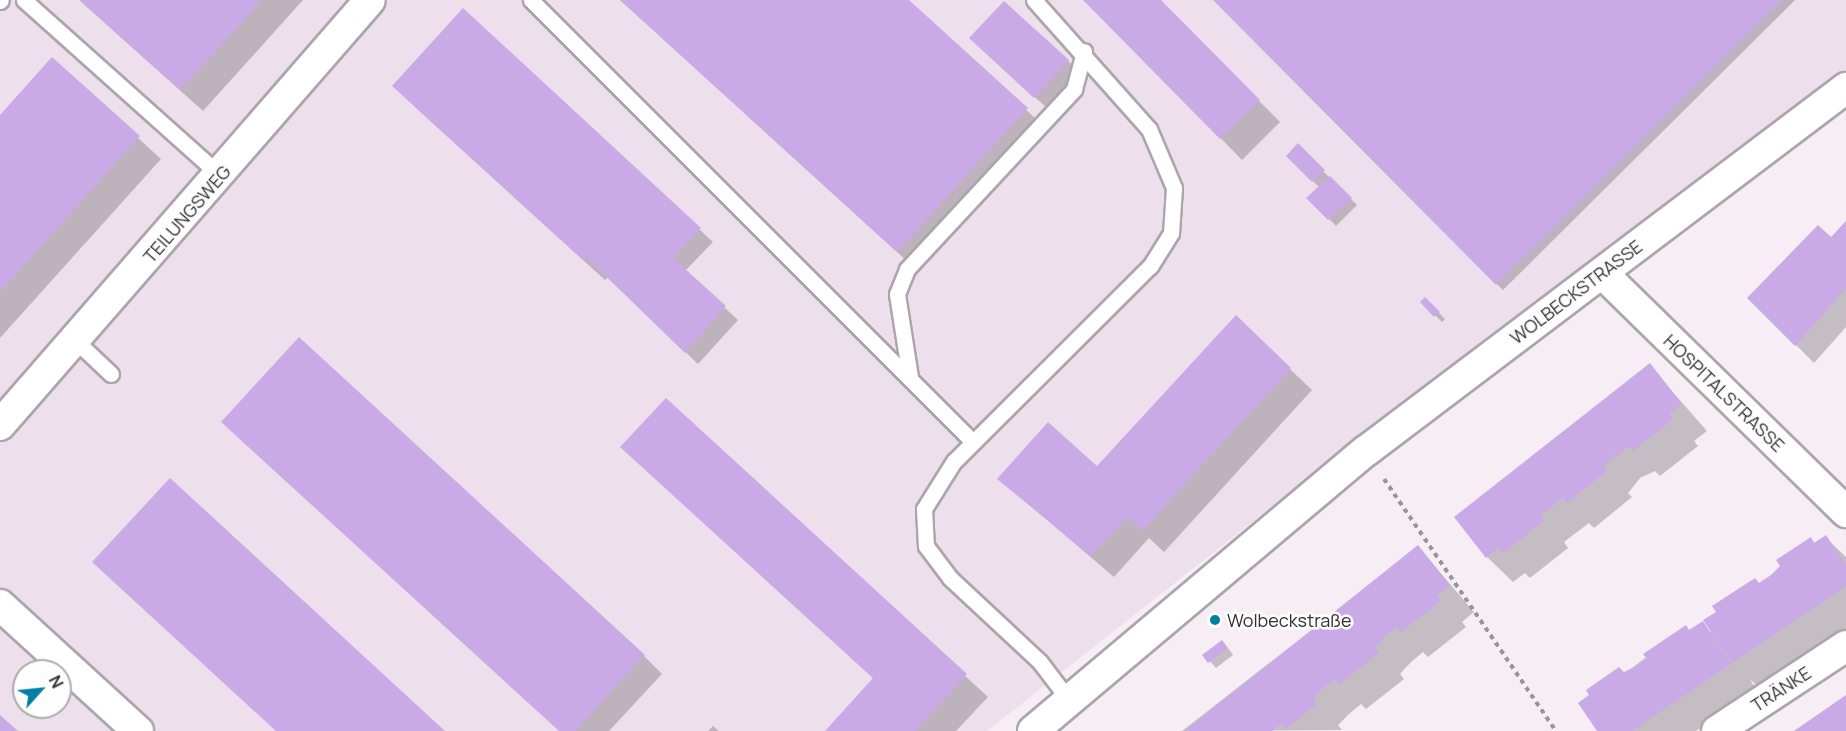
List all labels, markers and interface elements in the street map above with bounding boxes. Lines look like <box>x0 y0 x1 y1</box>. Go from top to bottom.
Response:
street label: TEILUNGSWEG <box>139 161 235 267</box>
street label: WOLBECKSTRASSE <box>1506 235 1646 349</box>
street label: HOSPITALSTRASSE <box>1659 330 1789 456</box>
place label: Wolbeckstraße <box>1227 609 1352 631</box>
marker: Wolbeckstraße <box>1208 613 1222 627</box>
north arrow <box>12 659 72 719</box>
street label: TRÄNKE <box>1747 662 1815 716</box>
text: N <box>44 672 69 692</box>

